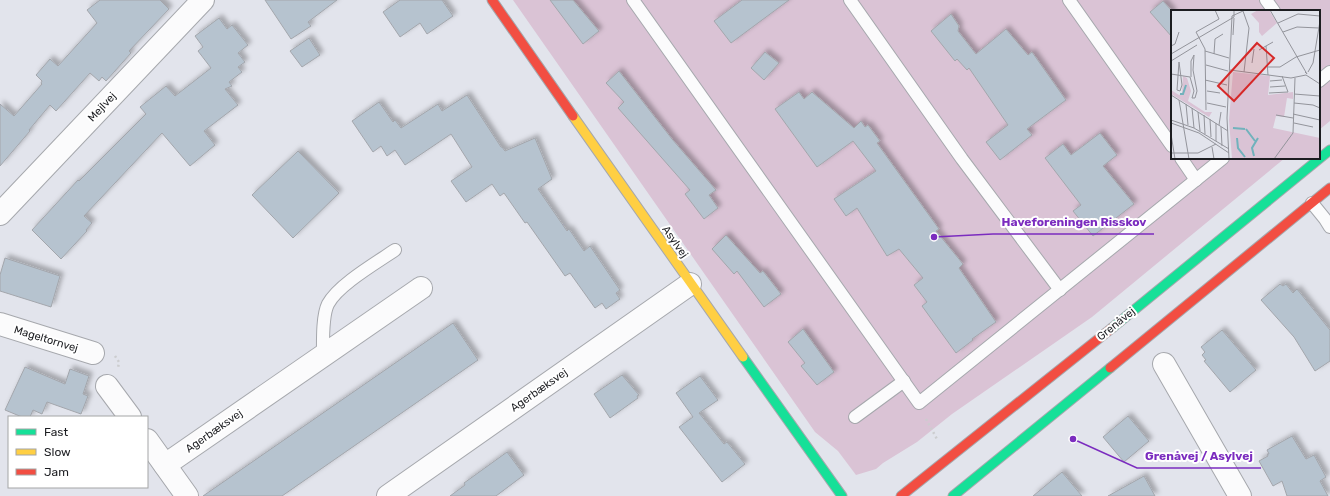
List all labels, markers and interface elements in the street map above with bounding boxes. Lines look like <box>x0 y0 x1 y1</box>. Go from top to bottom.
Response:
inset map <box>1171 10 1320 159</box>
street label: Mejlvej <box>85 90 119 124</box>
callout: Haveforeningen Risskov <box>993 210 1154 234</box>
text: Haveforeningen Risskov <box>1002 215 1146 229</box>
street label: Asylvej <box>659 223 691 261</box>
street label: Grenåvej <box>1094 305 1138 343</box>
street label: Mageltornvej <box>12 323 80 355</box>
street label: Agerbæksvej <box>508 366 570 414</box>
street label: Agerbæksvej <box>183 407 245 455</box>
legend <box>8 416 148 488</box>
text: Fast <box>44 425 68 439</box>
callout: Grenåvej / Asylvej <box>1137 444 1261 468</box>
text: Slow <box>44 445 71 459</box>
text: Grenåvej / Asylvej <box>1145 449 1253 463</box>
text: Jam <box>44 465 69 479</box>

